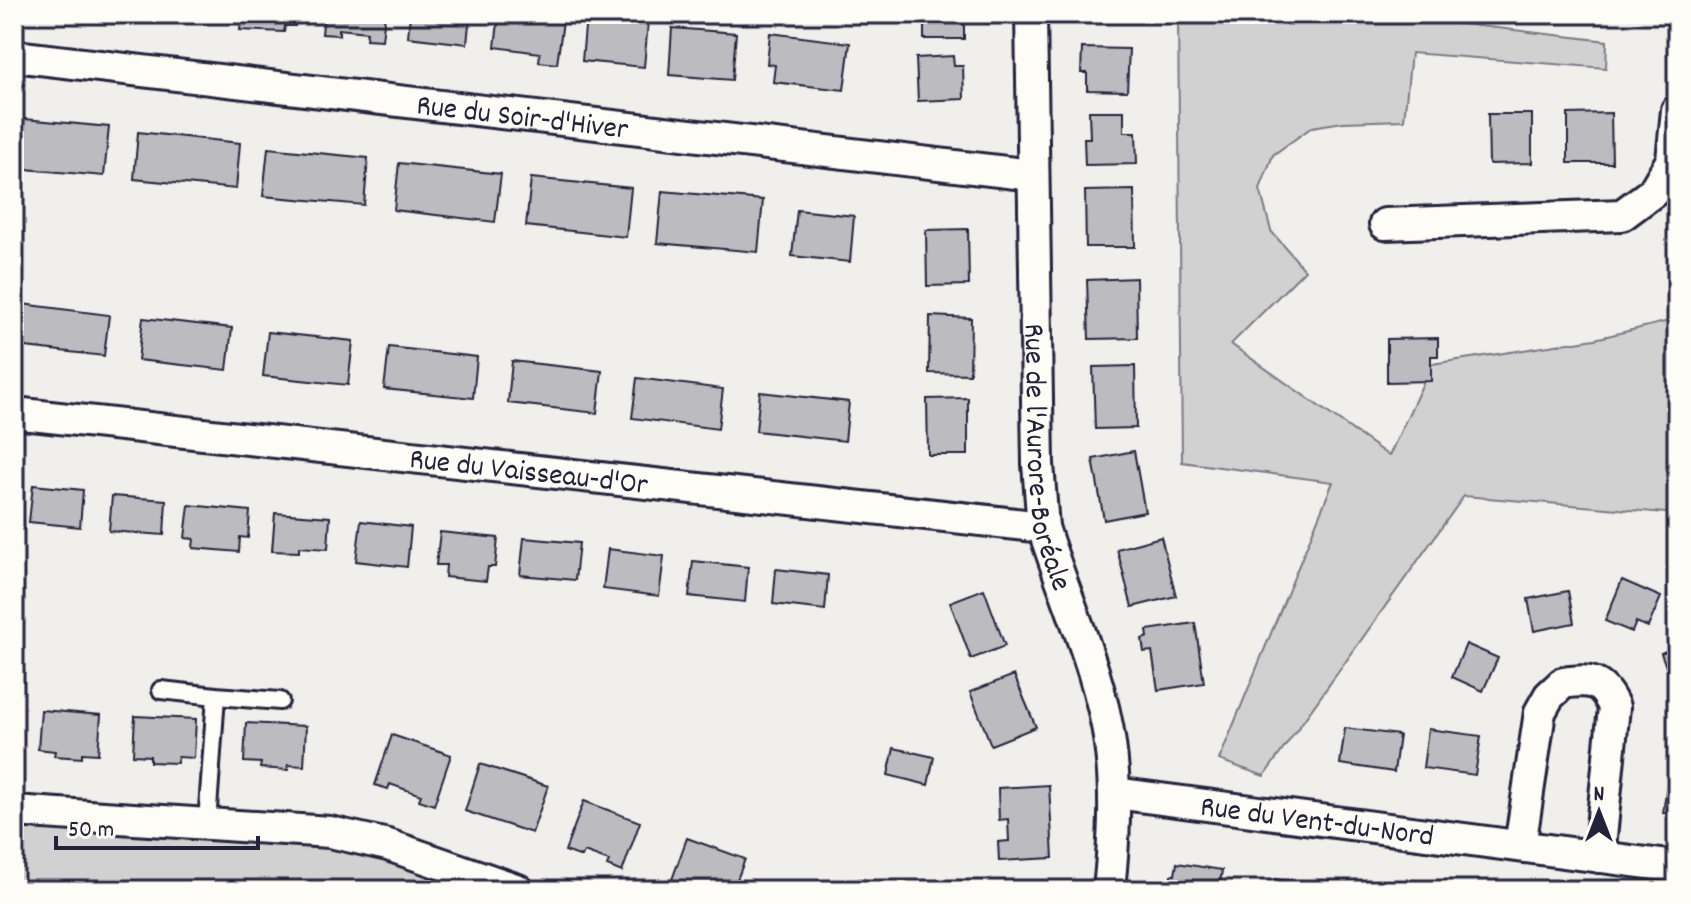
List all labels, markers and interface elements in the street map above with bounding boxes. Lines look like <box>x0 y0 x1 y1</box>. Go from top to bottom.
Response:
street label: Rue du Soir-d'Hiver <box>414 86 630 154</box>
street label: Rue de l'Aurore-Boréale <box>1010 323 1080 598</box>
street label: Rue du Vaisseau-d'Or <box>407 440 650 509</box>
north arrow <box>1559 772 1639 852</box>
text: N <box>1594 780 1605 811</box>
street label: Rue du Vent-du-Nord <box>1197 787 1436 861</box>
scale bar <box>56 800 258 850</box>
text: 50 m <box>68 814 114 848</box>

